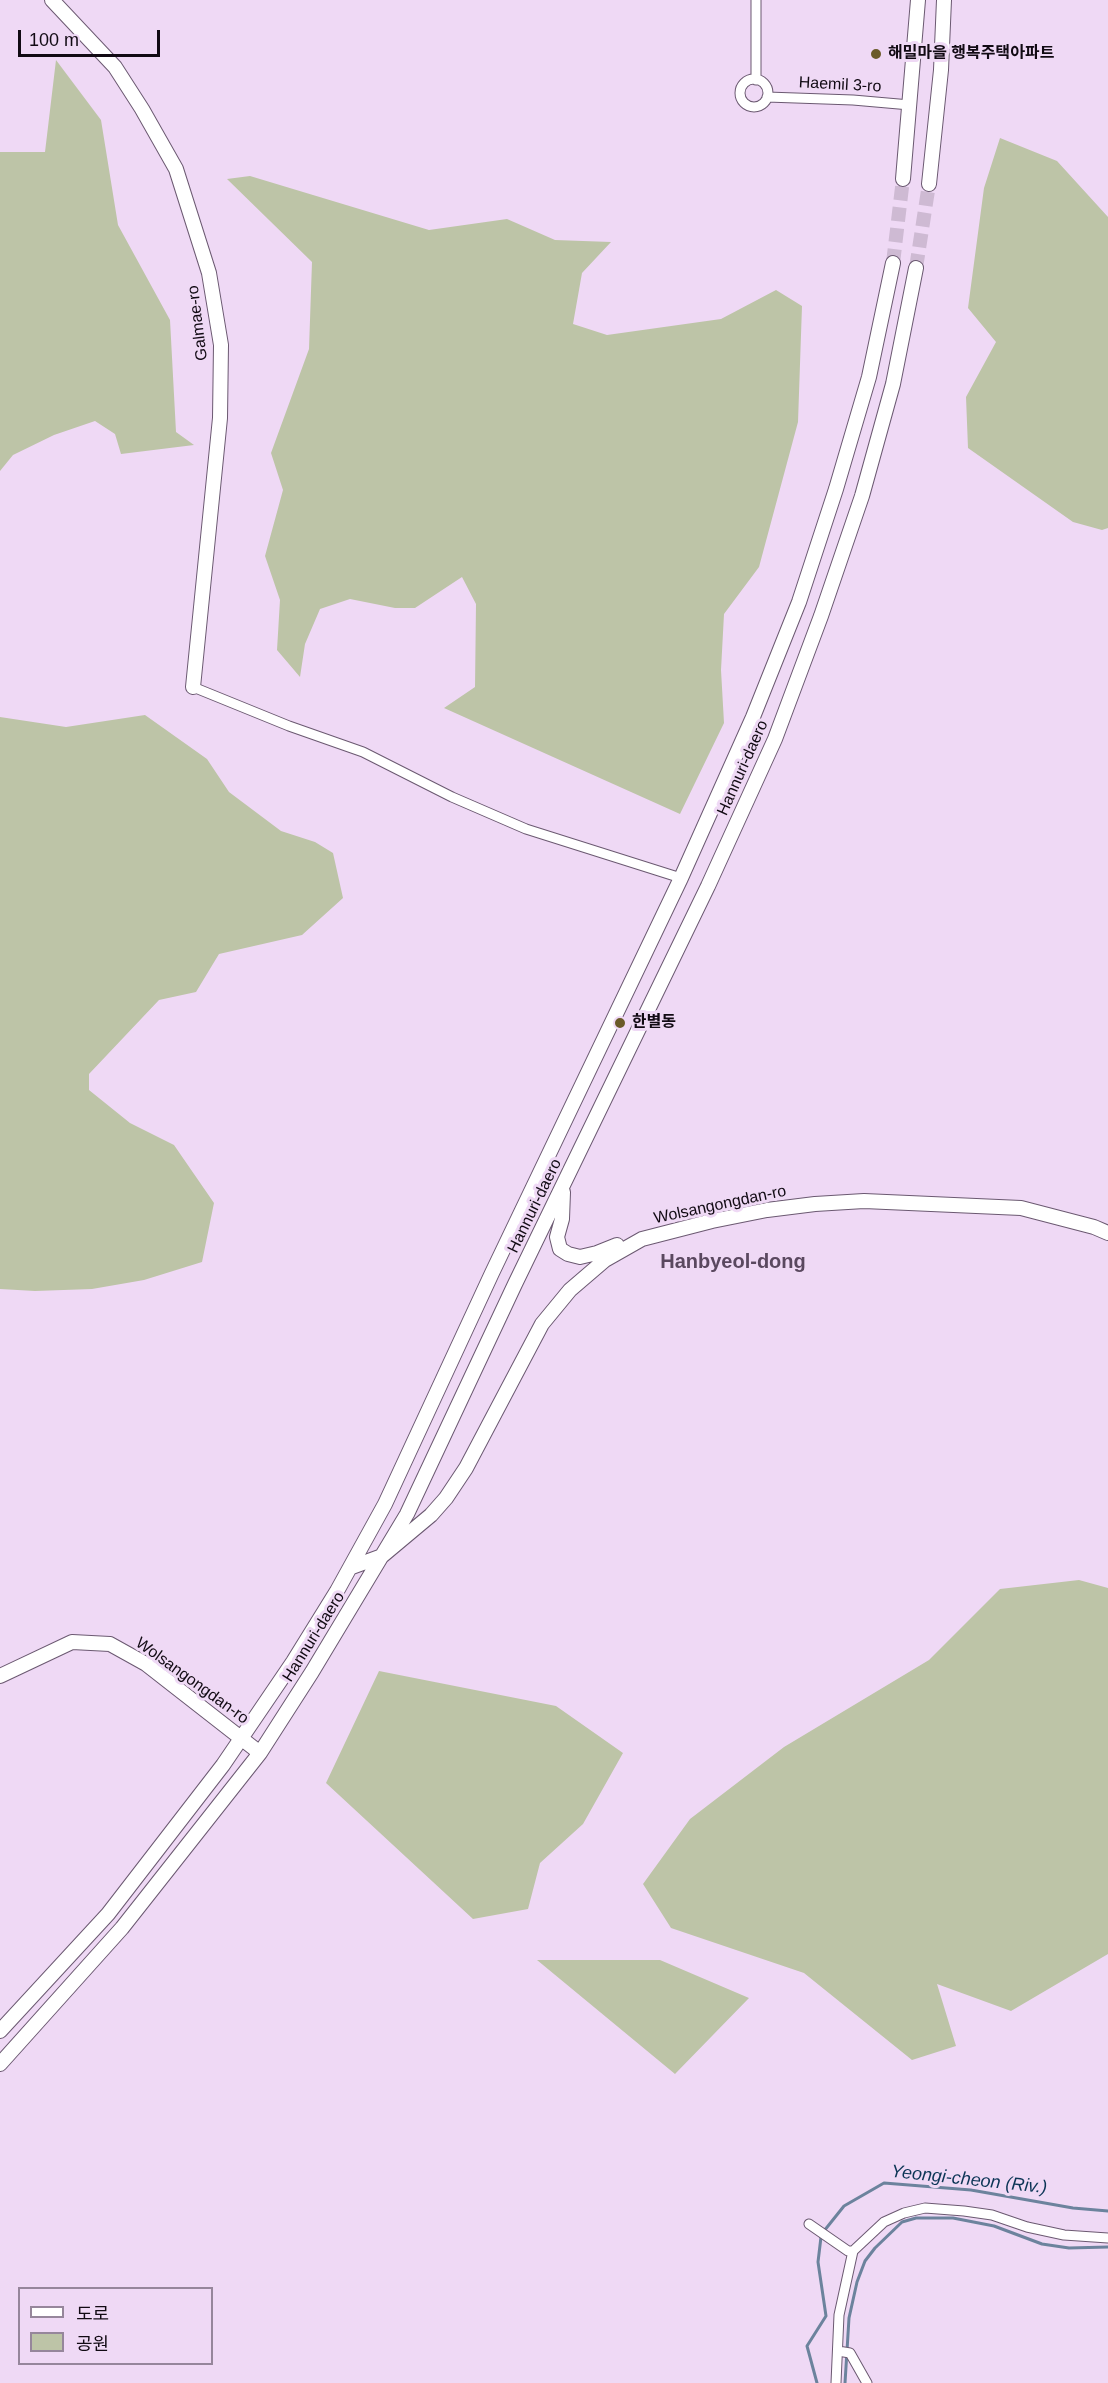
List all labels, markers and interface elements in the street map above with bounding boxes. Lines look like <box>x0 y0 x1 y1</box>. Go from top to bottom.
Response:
scale bar <box>21 18 164 56</box>
text: 100 m <box>29 30 79 50</box>
place label: 해밀마을 행복주택아파트 <box>888 44 1054 64</box>
marker: 해밀마을 행복주택아파트 <box>869 47 883 61</box>
street label: Haemil 3-ro <box>798 73 882 97</box>
street label: Galmae-ro <box>184 284 212 362</box>
street label: Hannuri-daero <box>713 717 773 819</box>
place label: 한별동 <box>632 1013 676 1033</box>
marker: 한별동 <box>613 1016 627 1030</box>
street label: Hannuri-daero <box>504 1156 566 1256</box>
street label: Wolsangongdan-ro <box>652 1182 788 1228</box>
district label: Hanbyeol-dong <box>660 1250 806 1274</box>
street label: Hannuri-daero <box>279 1589 349 1685</box>
street label: Wolsangongdan-ro <box>132 1634 252 1728</box>
water label: Yeongi-cheon (Riv.) <box>890 2161 1048 2199</box>
legend <box>18 2287 213 2365</box>
text: 도로 <box>76 2304 109 2324</box>
text: 공원 <box>76 2334 109 2354</box>

